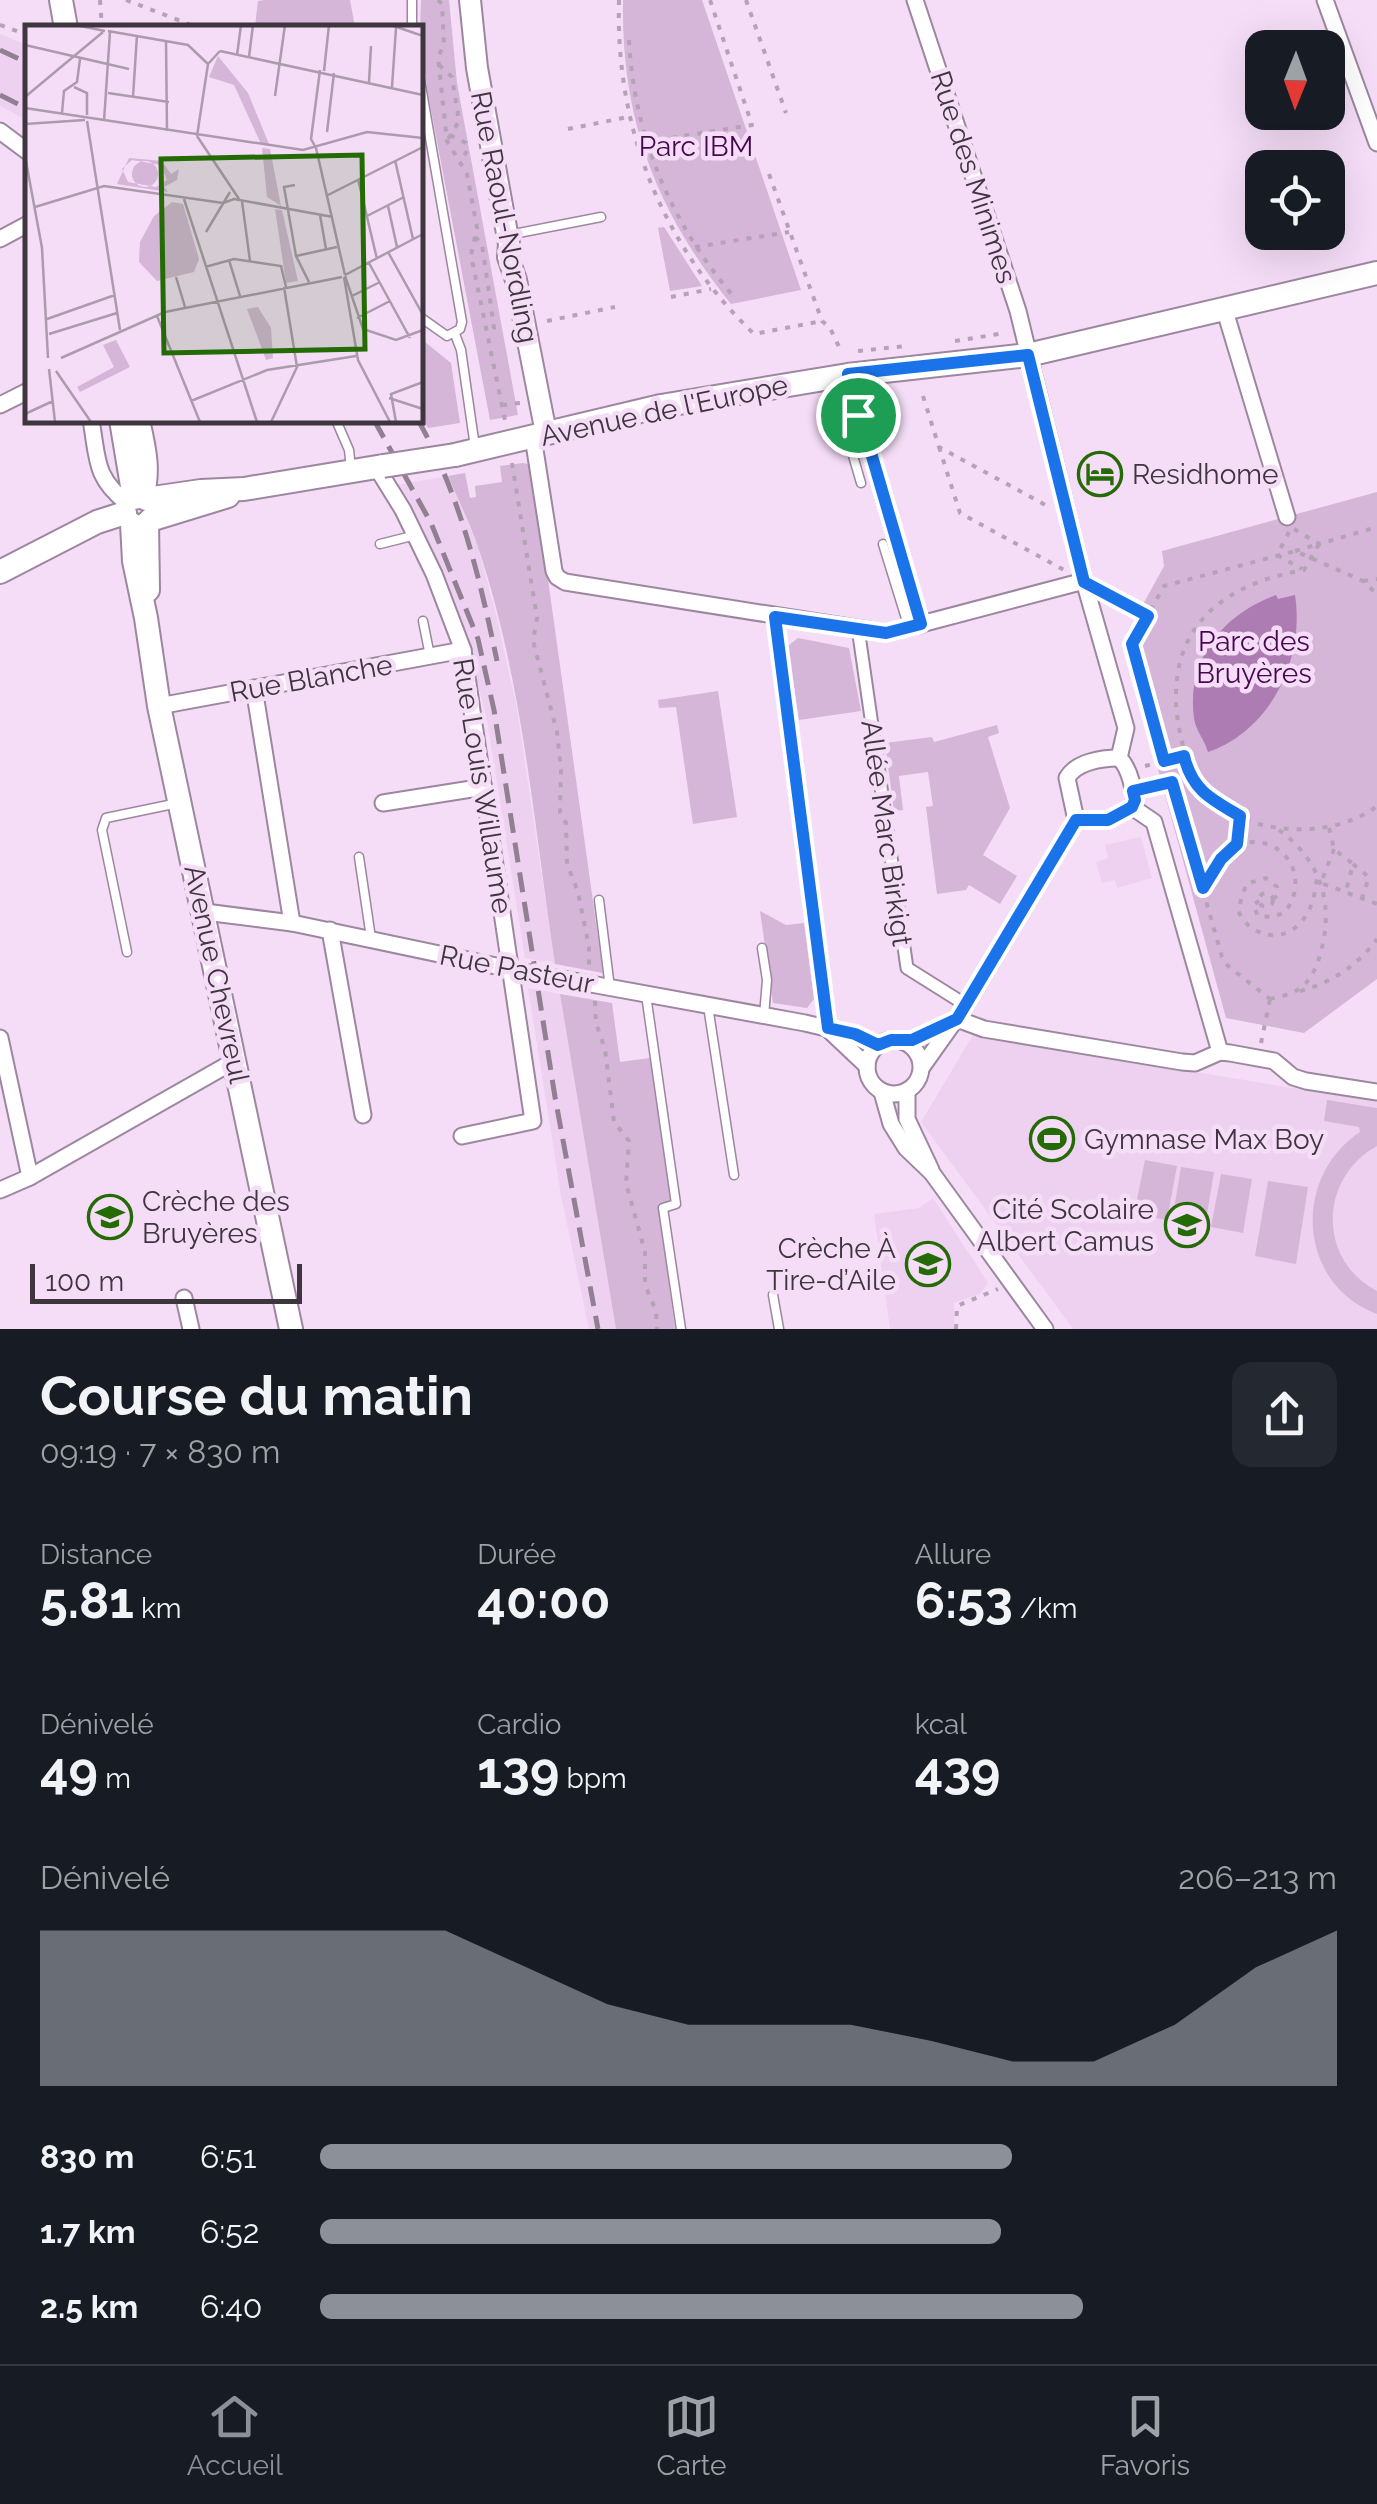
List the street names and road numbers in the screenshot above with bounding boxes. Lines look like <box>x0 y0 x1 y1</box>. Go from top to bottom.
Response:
street label: Rue des Minimes <box>924 67 1023 288</box>
street label: Rue Raoul-Nordling <box>464 88 545 346</box>
street label: Avenue de l'Europe <box>537 368 791 453</box>
street label: Rue Blanche <box>227 648 395 709</box>
street label: Rue Louis Willaume <box>446 656 519 916</box>
street label: Allée Marc Birkigt <box>854 718 919 949</box>
street label: Avenue Chevreul <box>177 862 256 1086</box>
street label: Rue Pasteur <box>437 938 597 1001</box>

